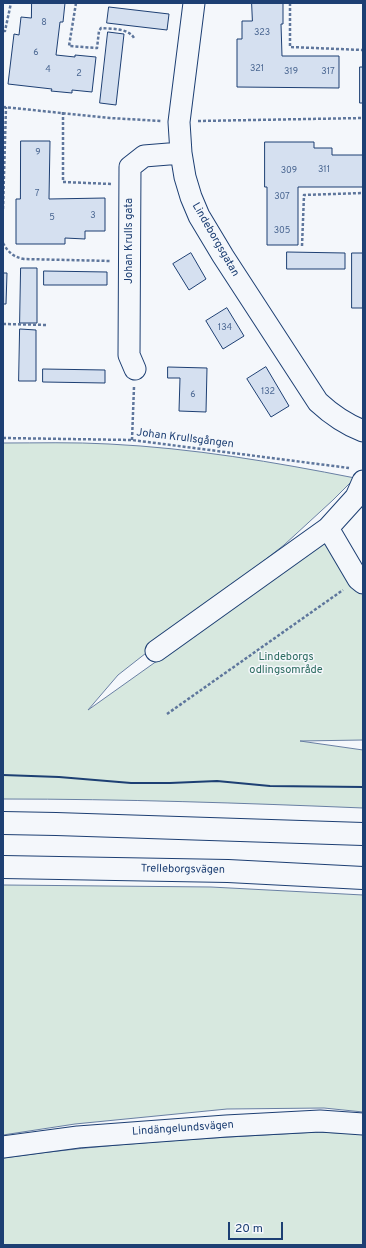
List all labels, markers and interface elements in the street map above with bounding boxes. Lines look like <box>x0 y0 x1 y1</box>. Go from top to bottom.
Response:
house number: 8 <box>41 18 47 28</box>
house number: 323 <box>254 28 270 38</box>
house number: 6 <box>33 48 39 58</box>
house number: 321 <box>250 64 264 74</box>
house number: 4 <box>45 65 51 75</box>
house number: 319 <box>284 67 298 77</box>
house number: 317 <box>321 67 335 77</box>
house number: 2 <box>76 69 82 79</box>
house number: 9 <box>35 148 41 158</box>
house number: 311 <box>318 165 330 175</box>
house number: 309 <box>281 166 297 176</box>
house number: 7 <box>35 189 39 199</box>
house number: 307 <box>274 192 290 202</box>
street label: Johan Krulls gata <box>123 198 137 284</box>
street label: Lindeborgsgatan <box>188 201 242 279</box>
house number: 3 <box>90 211 96 221</box>
house number: 5 <box>49 213 55 223</box>
house number: 305 <box>274 226 290 236</box>
house number: 134 <box>218 323 232 333</box>
house number: 132 <box>261 387 275 397</box>
house number: 6 <box>190 390 196 400</box>
street label: Johan Krullsgången <box>135 426 235 452</box>
park label: Lindeborgs odlingsområde <box>249 651 323 677</box>
street label: Trelleborgsvägen <box>141 863 225 877</box>
street label: Lindängelundsvägen <box>132 1119 234 1139</box>
scale bar <box>230 1214 285 1240</box>
text: 20 m <box>235 1221 263 1237</box>

